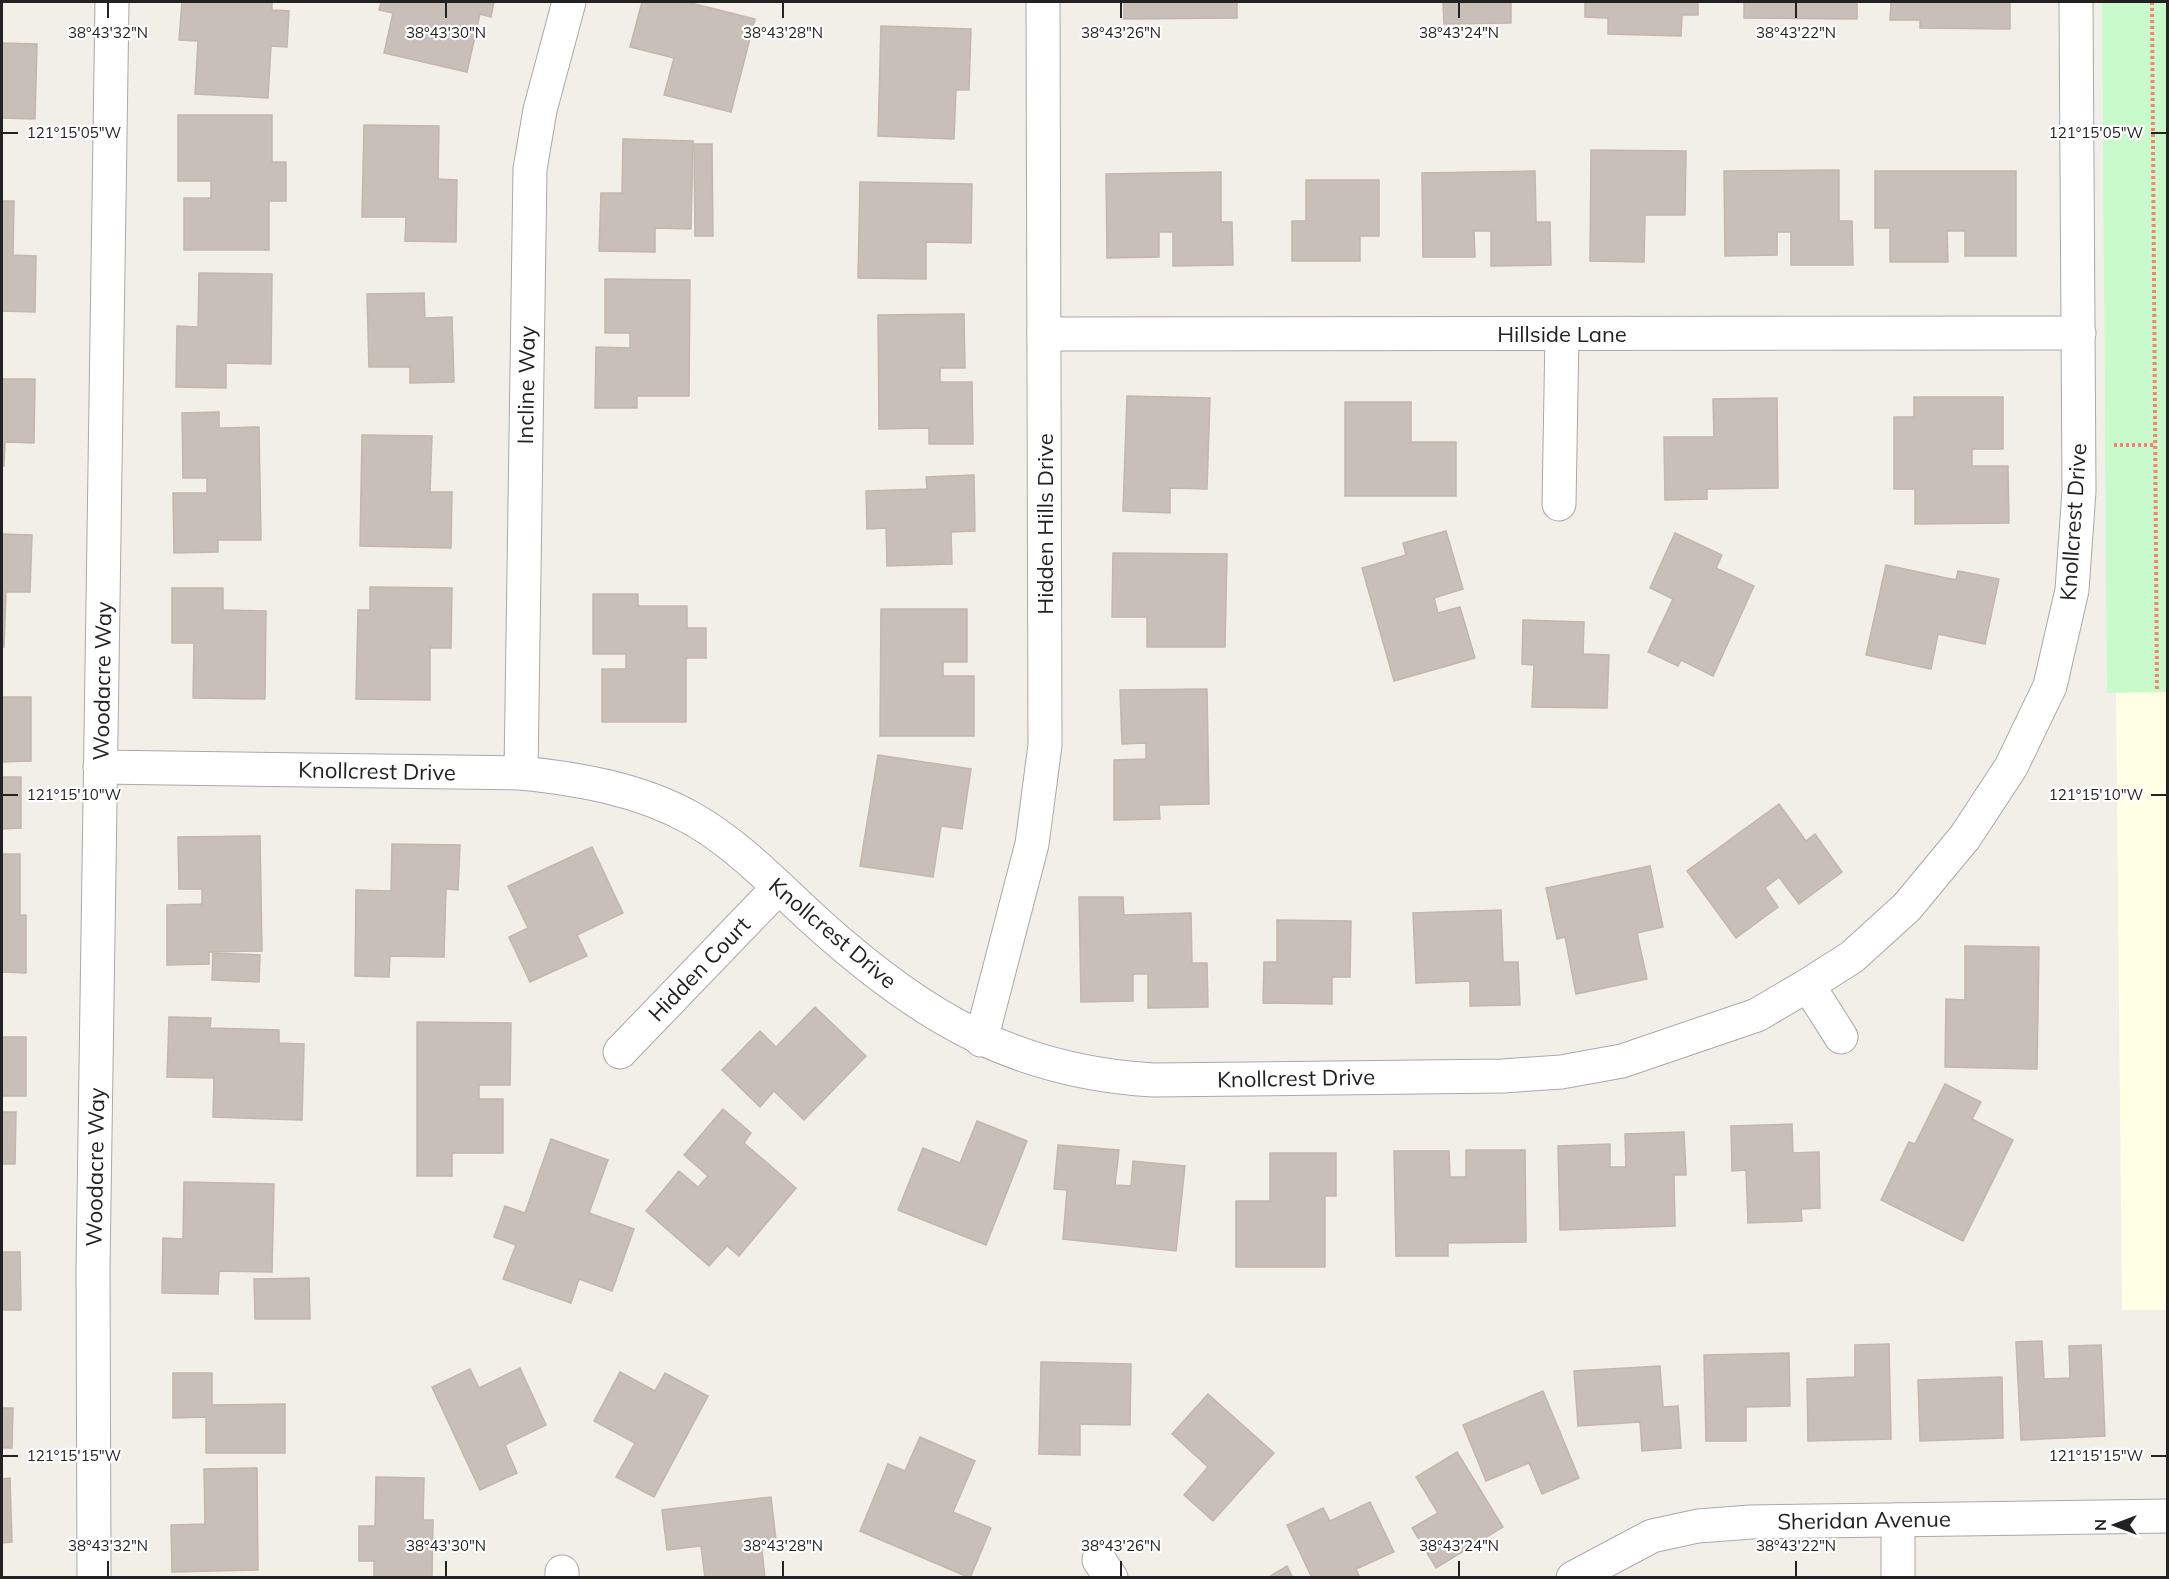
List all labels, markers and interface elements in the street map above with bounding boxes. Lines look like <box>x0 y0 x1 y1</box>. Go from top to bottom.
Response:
text: 38°43'32"N <box>68 23 148 42</box>
text: 38°43'30"N <box>406 23 486 42</box>
text: 38°43'28"N <box>743 23 823 42</box>
text: 38°43'26"N <box>1081 23 1161 42</box>
text: 38°43'24"N <box>1419 23 1499 42</box>
text: 38°43'22"N <box>1756 23 1836 42</box>
text: 121°15'05"W <box>27 123 122 142</box>
text: 121°15'05"W <box>2049 123 2144 142</box>
street label: Hillside Lane <box>1497 320 1627 348</box>
street label: Incline Way <box>511 325 541 445</box>
street label: Hidden Hills Drive <box>1031 433 1059 615</box>
street label: Knollcrest Drive <box>2054 442 2092 602</box>
street label: Woodacre Way <box>87 601 117 761</box>
street label: Knollcrest Drive <box>298 756 456 786</box>
text: 121°15'10"W <box>27 785 122 804</box>
text: 121°15'10"W <box>2049 785 2144 804</box>
street label: Knollcrest Drive <box>763 872 903 994</box>
street label: Hidden Court <box>642 911 756 1027</box>
street label: Knollcrest Drive <box>1217 1063 1375 1093</box>
street label: Woodacre Way <box>80 1087 110 1247</box>
text: 121°15'15"W <box>27 1446 122 1465</box>
text: 121°15'15"W <box>2049 1446 2144 1465</box>
north arrow <box>2085 1495 2145 1555</box>
street label: Sheridan Avenue <box>1777 1504 1951 1536</box>
text: N <box>2090 1519 2110 1531</box>
text: 38°43'32"N <box>68 1536 148 1555</box>
text: 38°43'30"N <box>406 1536 486 1555</box>
text: 38°43'28"N <box>743 1536 823 1555</box>
text: 38°43'26"N <box>1081 1536 1161 1555</box>
text: 38°43'24"N <box>1419 1536 1499 1555</box>
text: 38°43'22"N <box>1756 1536 1836 1555</box>

